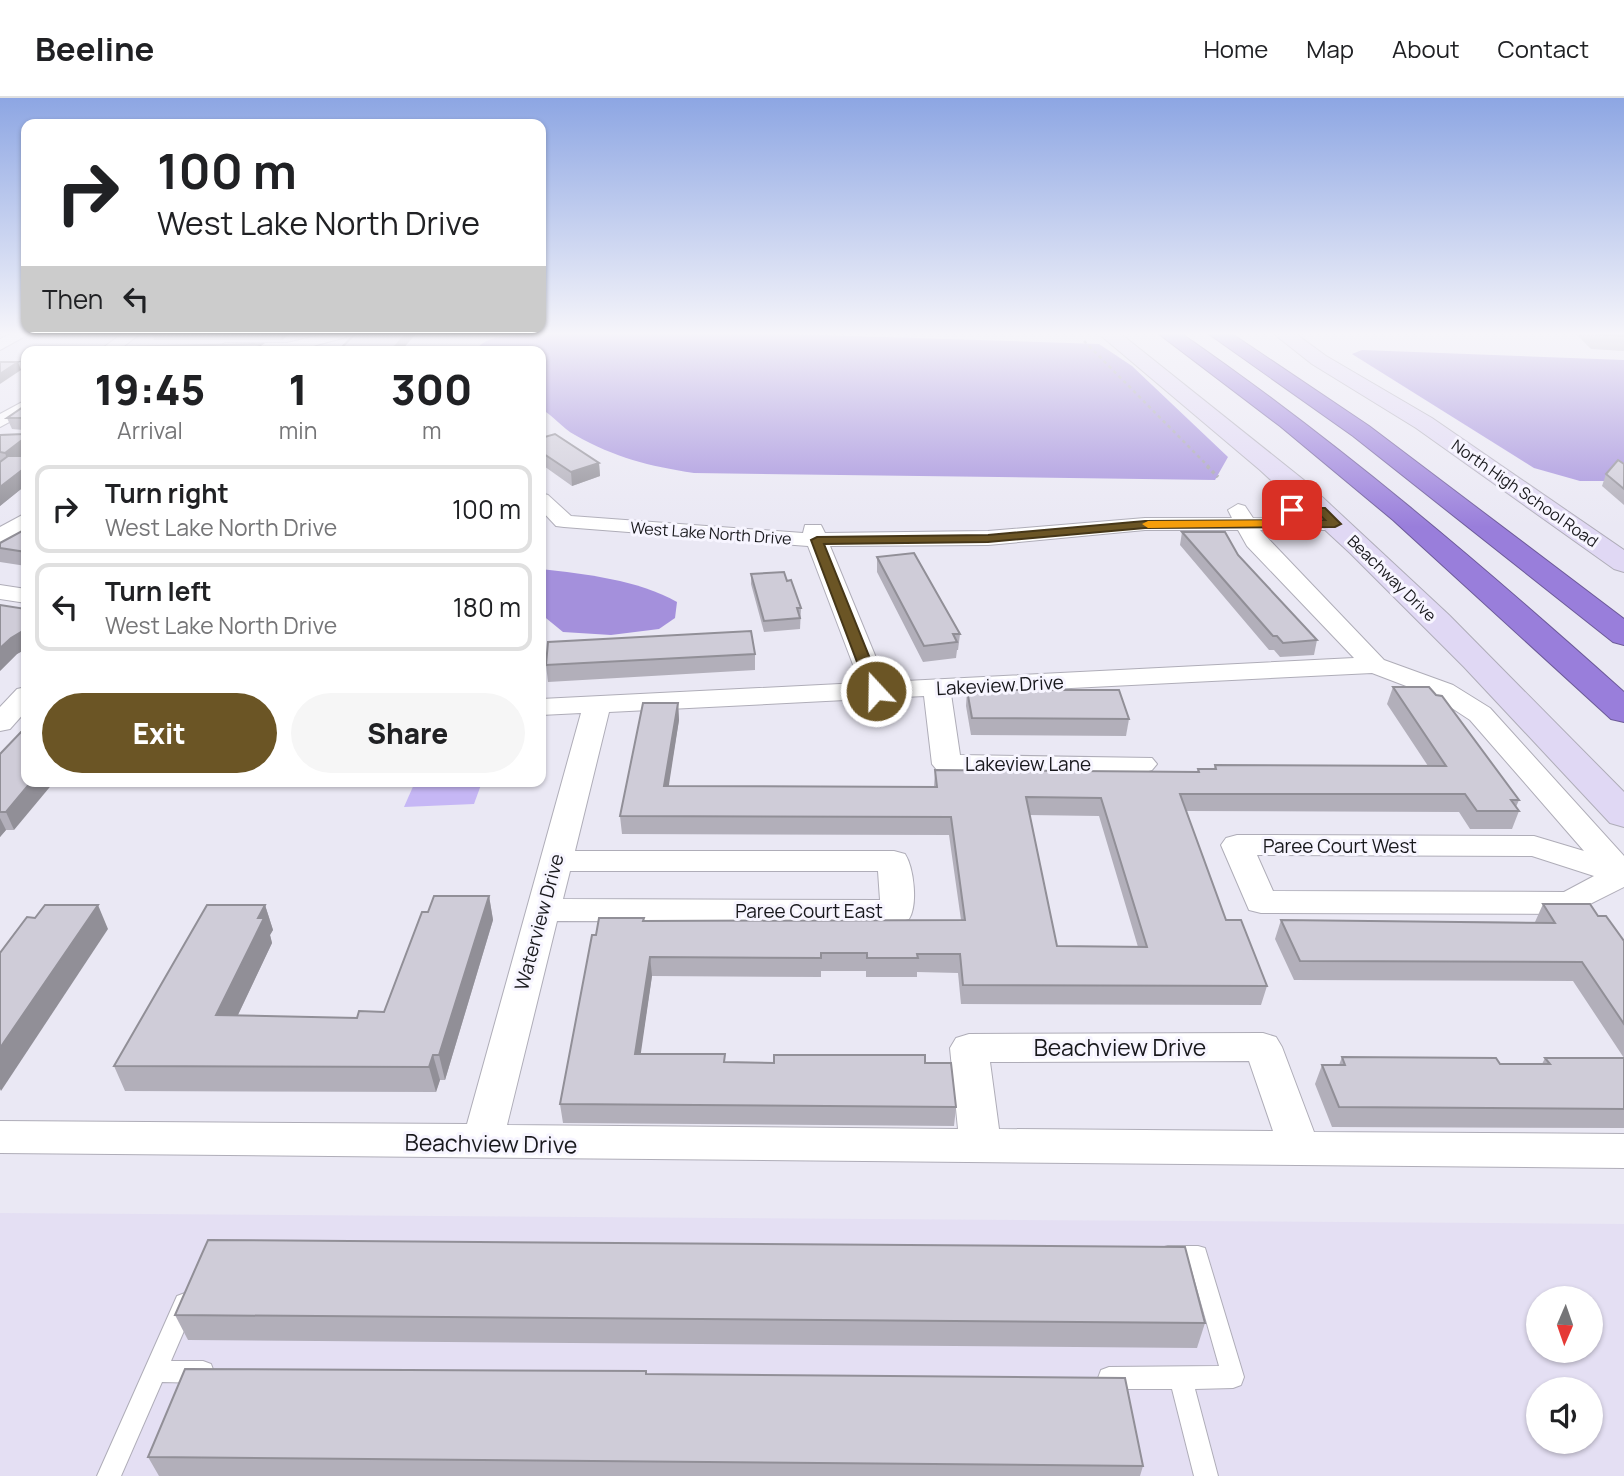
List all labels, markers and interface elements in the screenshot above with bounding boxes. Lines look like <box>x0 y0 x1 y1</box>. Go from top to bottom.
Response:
text: Beeline <box>35 26 154 71</box>
text: Home <box>1203 32 1268 65</box>
text: Map <box>1306 32 1354 65</box>
text: About <box>1392 32 1460 65</box>
text: Contact <box>1498 32 1589 65</box>
text: 100 m <box>157 137 297 204</box>
icon: right <box>42 147 133 238</box>
text: West Lake North Drive <box>157 201 480 245</box>
icon: left <box>117 280 155 318</box>
text: Then <box>42 281 103 317</box>
text: 19:45 <box>95 360 205 418</box>
text: 1 <box>289 360 308 418</box>
text: 300 <box>391 360 472 418</box>
text: Arrival <box>117 414 183 446</box>
text: min <box>279 414 317 446</box>
text: m <box>422 414 441 446</box>
street label: North High School Road <box>1447 434 1603 552</box>
text: Turn right <box>105 475 229 511</box>
pin <box>1262 480 1322 540</box>
icon: right <box>46 490 84 528</box>
text: 100 m <box>452 491 521 527</box>
icon: arrive <box>1273 491 1311 529</box>
text: West Lake North Drive <box>105 511 337 543</box>
street label: West Lake North Drive <box>630 516 792 550</box>
street label: Beachway Drive <box>1343 530 1441 626</box>
text: Turn left <box>105 573 212 609</box>
icon: left <box>46 588 84 626</box>
text: 180 m <box>453 589 521 625</box>
text: West Lake North Drive <box>105 609 337 641</box>
position arrow <box>839 654 913 728</box>
street label: Lakeview Drive <box>935 669 1065 701</box>
button: Exit <box>42 693 277 773</box>
button: Share <box>291 693 525 773</box>
street label: Lakeview Lane <box>965 751 1091 777</box>
street label: Paree Court West <box>1263 833 1417 859</box>
street label: Waterview Drive <box>508 851 570 993</box>
street label: Paree Court East <box>735 898 883 924</box>
street label: Beachview Drive <box>1034 1031 1206 1063</box>
street label: Beachview Drive <box>404 1125 578 1161</box>
north arrow <box>1526 1286 1603 1363</box>
map controls <box>1526 1286 1603 1454</box>
button: sound <box>1526 1377 1603 1454</box>

